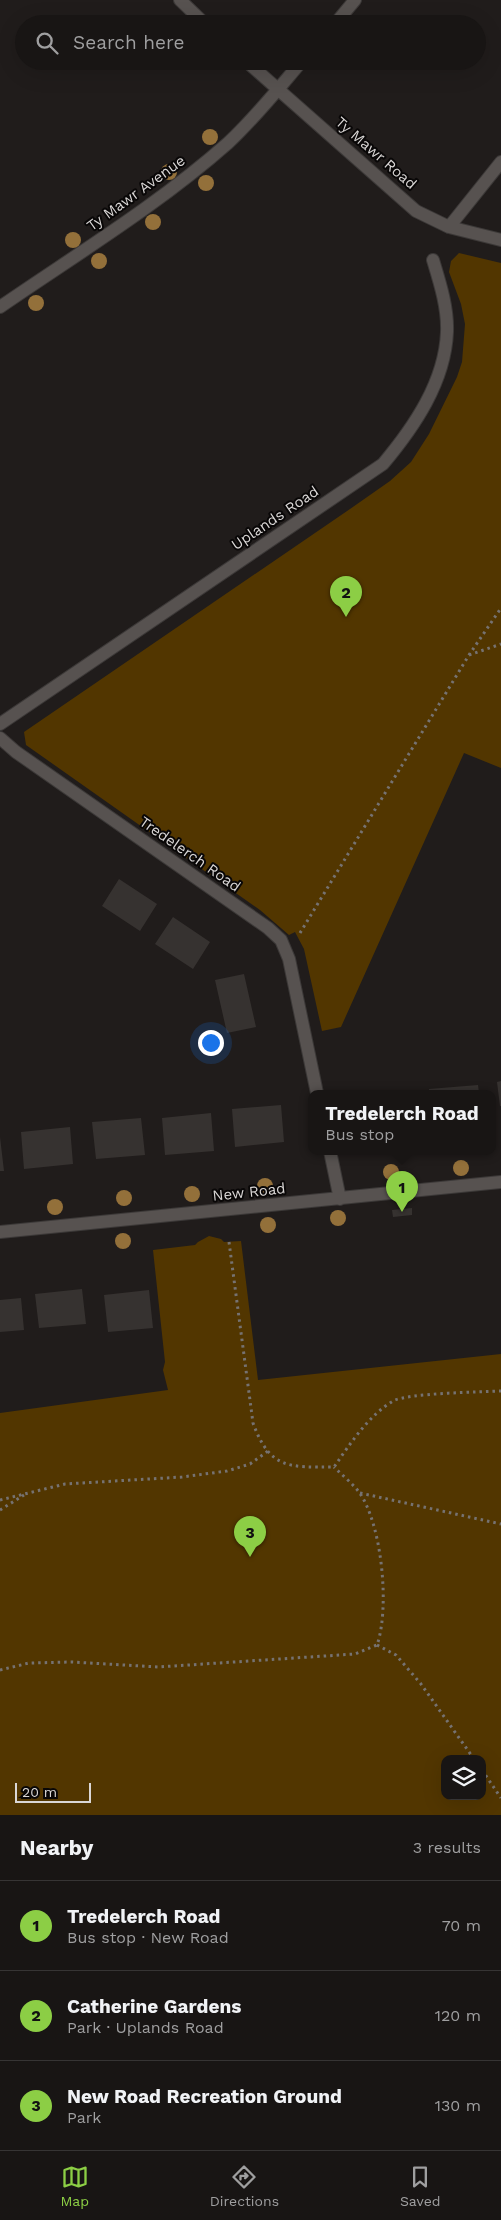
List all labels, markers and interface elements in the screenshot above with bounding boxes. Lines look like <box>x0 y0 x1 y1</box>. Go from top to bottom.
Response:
search box <box>15 15 486 70</box>
icon: search <box>33 29 61 57</box>
text: Search here <box>73 31 184 54</box>
street label: Ty Mawr Road <box>332 113 420 193</box>
street label: Ty Mawr Avenue <box>83 151 189 235</box>
street label: Uplands Road <box>228 482 322 554</box>
pin: 2 <box>330 576 362 617</box>
street label: Tredelerch Road <box>136 812 244 896</box>
your location <box>198 1030 224 1056</box>
popup <box>308 1090 496 1155</box>
text: Tredelerch Road <box>325 1102 479 1125</box>
text: Bus stop <box>325 1125 394 1144</box>
pin: 1 <box>386 1171 418 1212</box>
street label: New Road <box>212 1179 286 1205</box>
pin: 3 <box>234 1516 266 1557</box>
map controls <box>441 1755 486 1800</box>
button: layers <box>441 1755 486 1800</box>
scale bar <box>15 1780 91 1803</box>
text: 20 m <box>22 1784 57 1800</box>
text: Nearby <box>20 1835 93 1860</box>
text: 3 results <box>413 1838 481 1857</box>
text: Tredelerch Road <box>67 1905 221 1928</box>
text: 1 <box>33 1916 39 1935</box>
text: 70 m <box>442 1916 481 1935</box>
text: Bus stop · New Road <box>67 1928 229 1947</box>
text: Catherine Gardens <box>67 1995 241 2018</box>
text: 2 <box>31 2006 41 2025</box>
text: 120 m <box>435 2006 481 2025</box>
text: Park · Uplands Road <box>67 2018 224 2037</box>
text: New Road Recreation Ground <box>67 2085 342 2108</box>
text: 3 <box>31 2096 41 2115</box>
text: 130 m <box>435 2096 481 2115</box>
text: Park <box>67 2108 101 2127</box>
tab: Map <box>60 2163 89 2209</box>
tab: Directions <box>210 2163 279 2209</box>
tab: Saved <box>400 2163 441 2209</box>

